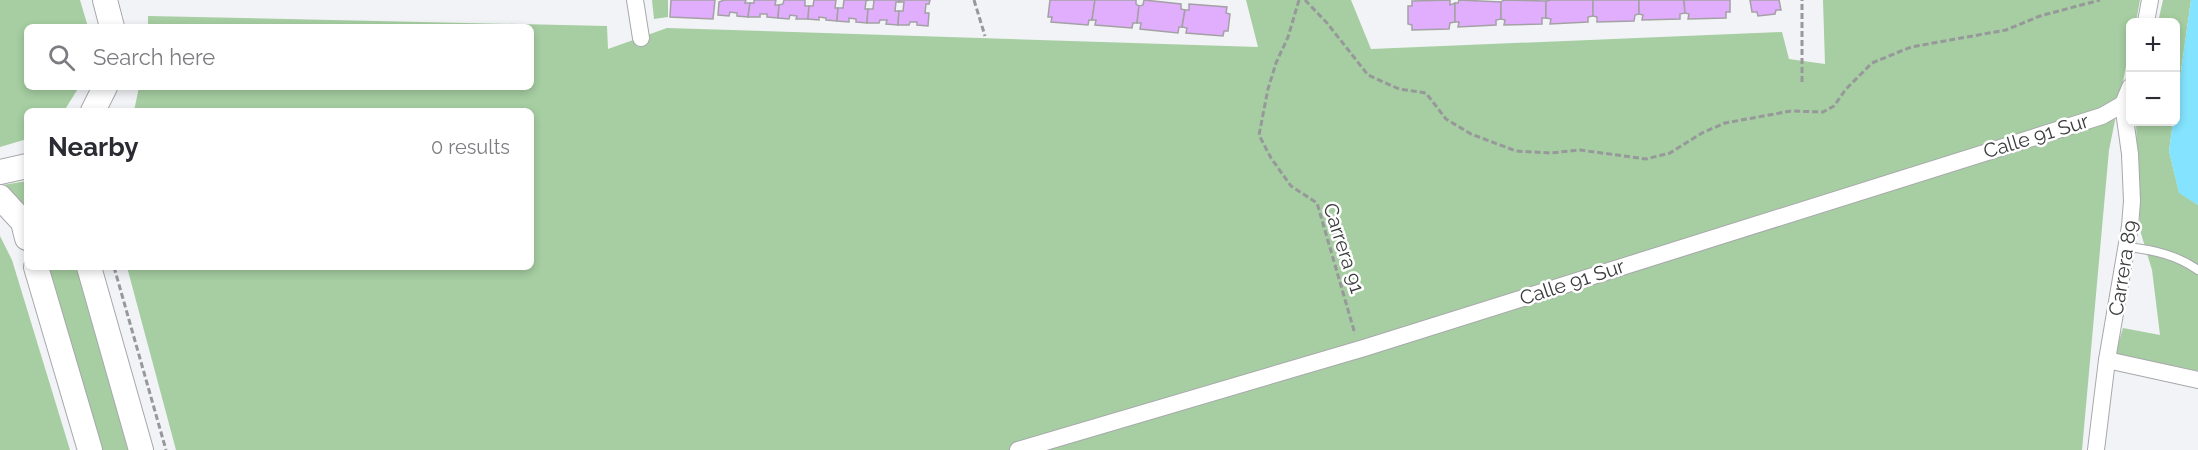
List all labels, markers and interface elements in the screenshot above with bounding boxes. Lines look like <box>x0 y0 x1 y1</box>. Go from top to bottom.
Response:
map controls <box>2126 18 2180 126</box>
button: + <box>2126 18 2180 72</box>
search box <box>24 24 534 90</box>
icon: search <box>45 41 78 74</box>
text: Search here <box>93 44 215 70</box>
button: − <box>2126 72 2180 126</box>
street label: Calle 91 Sur <box>1980 109 2092 163</box>
text: Nearby <box>48 132 138 162</box>
text: 0 results <box>431 135 510 159</box>
street label: Carrera 91 <box>1318 200 1370 297</box>
street label: Carrera 89 <box>2104 218 2142 318</box>
street label: Calle 91 Sur <box>1517 254 1627 310</box>

